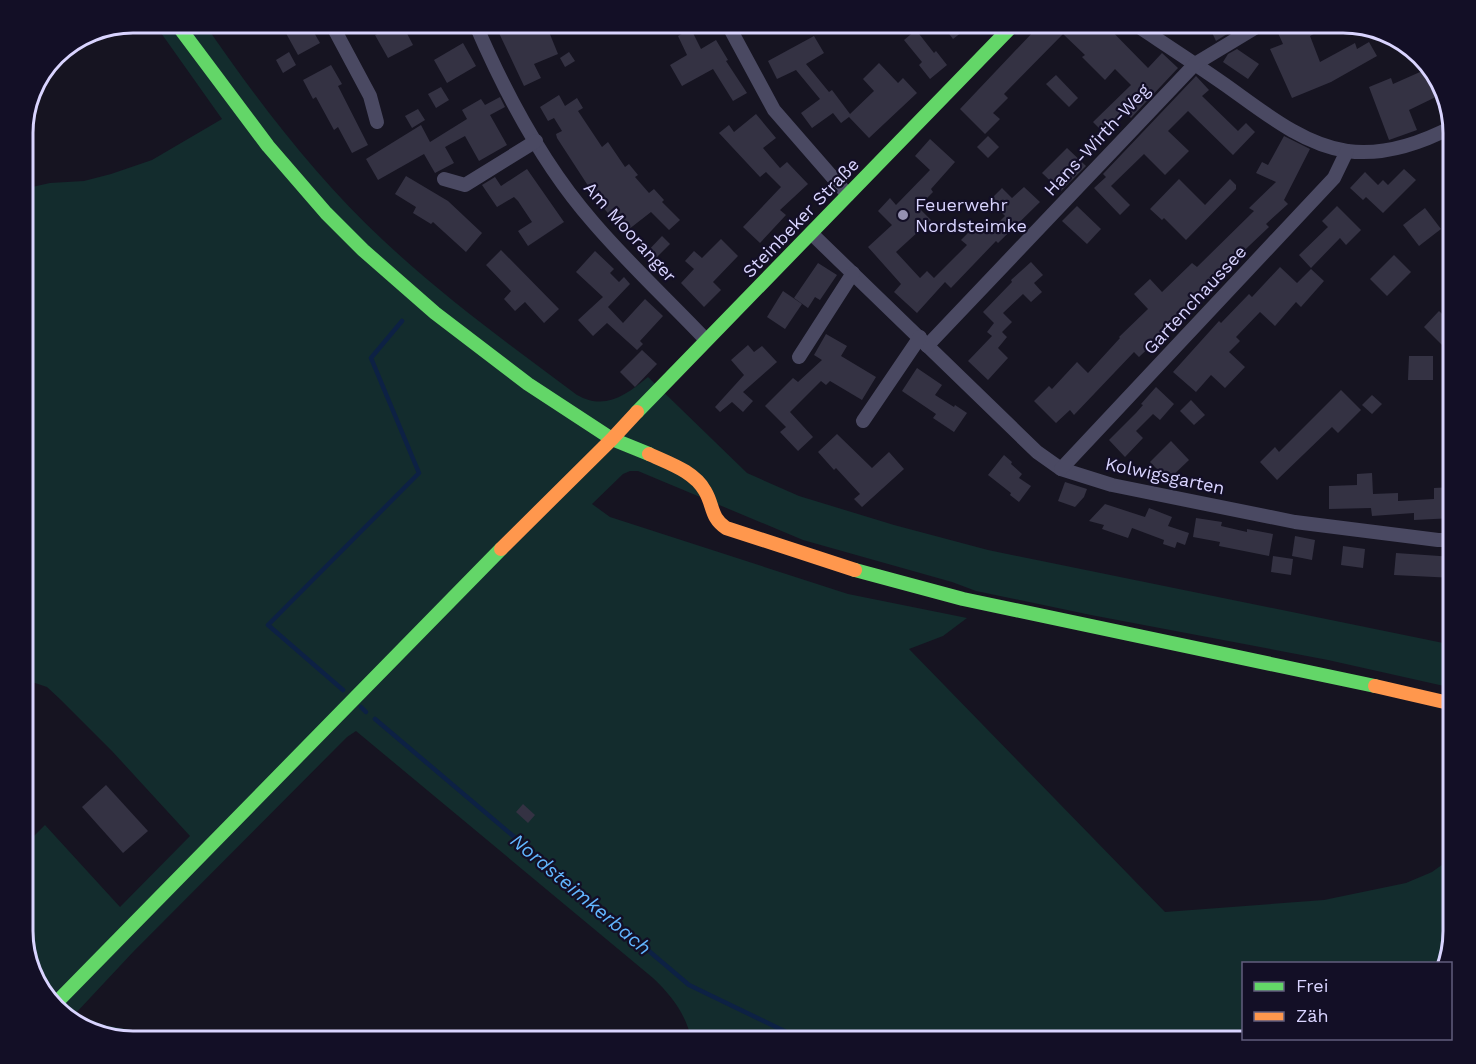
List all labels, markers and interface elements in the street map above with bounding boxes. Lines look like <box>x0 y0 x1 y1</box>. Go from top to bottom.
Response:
street label: Hans-Wirth-Weg <box>1039 79 1154 200</box>
street label: Steinbeker Straße <box>738 153 863 282</box>
street label: Am Mooranger <box>580 177 681 286</box>
place label: Feuerwehr Nordsteimke <box>915 194 1027 236</box>
marker: Feuerwehr Nordsteimke <box>896 208 910 222</box>
street label: Gartenchaussee <box>1139 241 1251 359</box>
street label: Kolwigsgarten <box>1103 453 1227 498</box>
water label: Nordsteimkerbach <box>506 828 656 960</box>
legend <box>1242 962 1452 1040</box>
text: Frei <box>1296 975 1328 996</box>
text: Zäh <box>1296 1005 1329 1026</box>

